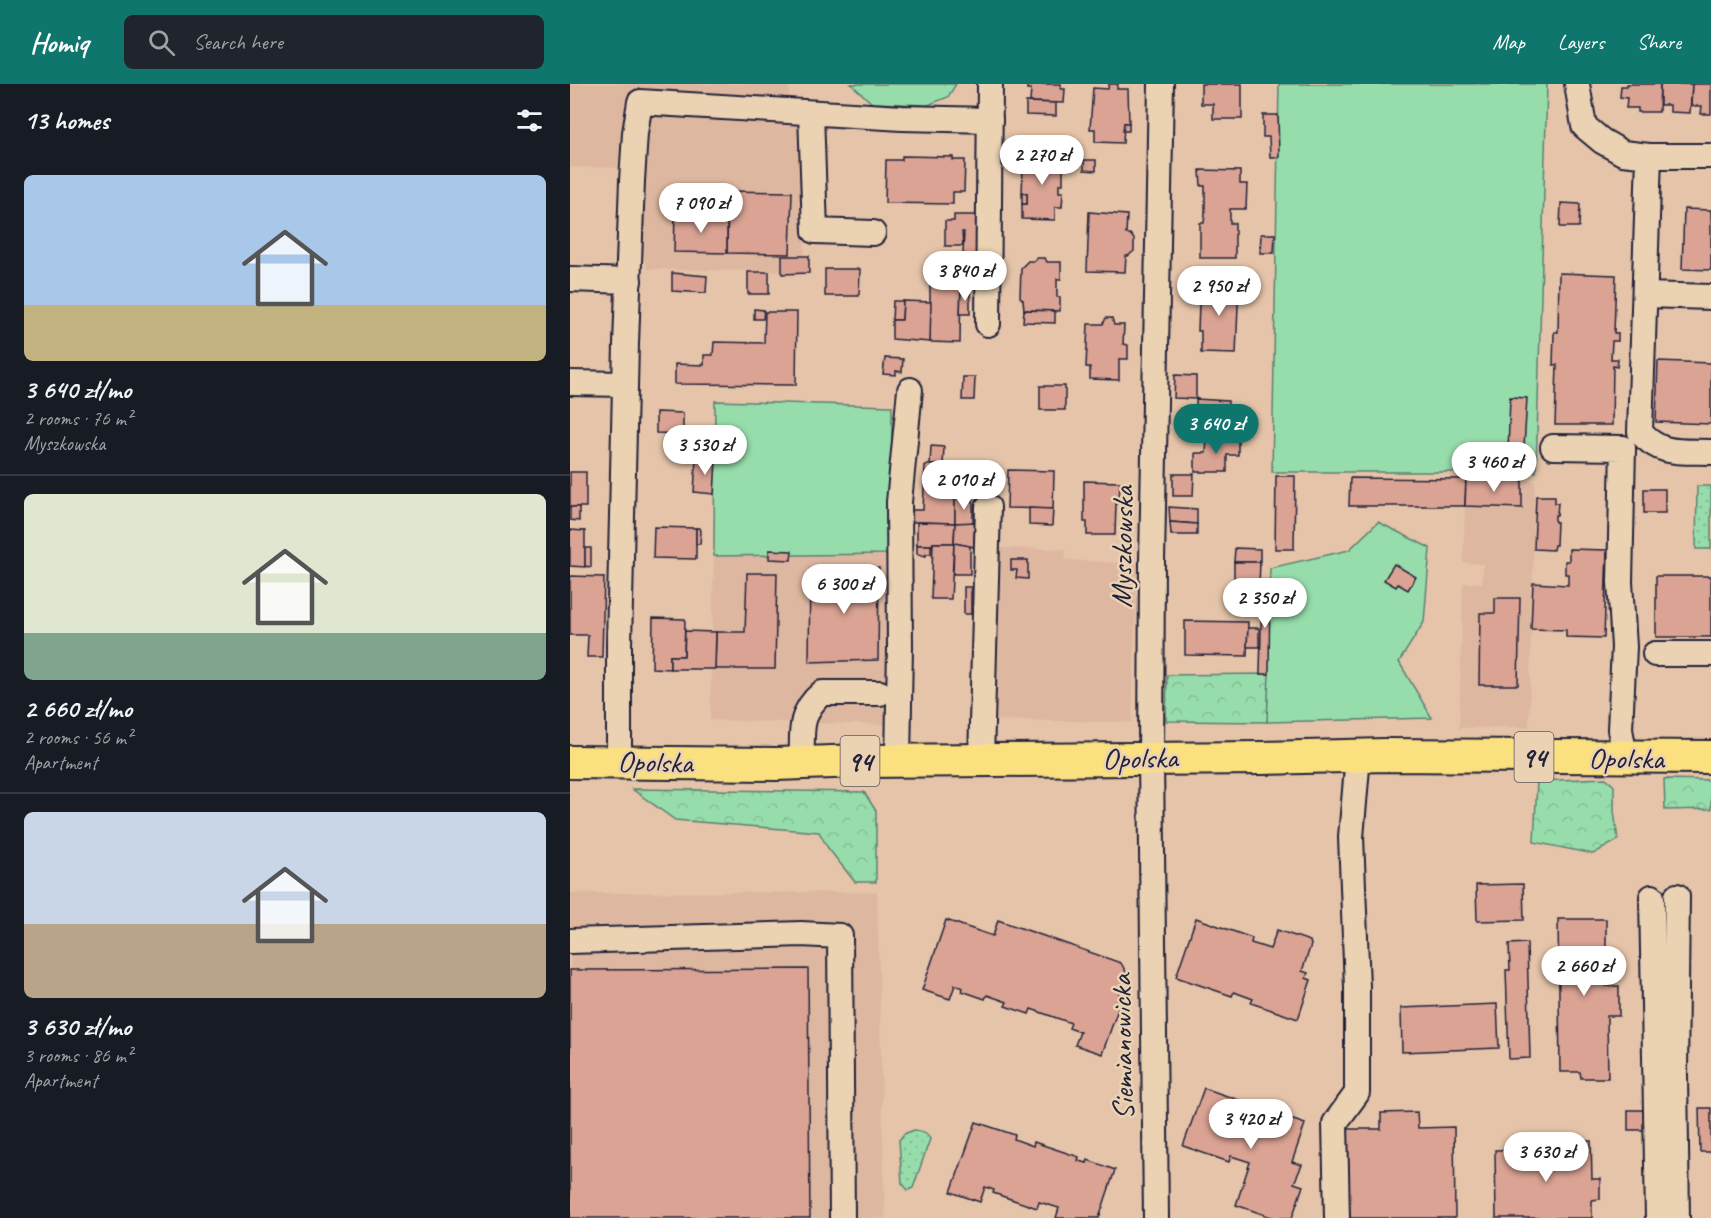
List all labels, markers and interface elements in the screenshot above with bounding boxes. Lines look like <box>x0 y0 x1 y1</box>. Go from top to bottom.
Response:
search box <box>124 15 544 69</box>
text: Homiq <box>30 25 88 60</box>
icon: search <box>145 26 178 59</box>
text: Search here <box>193 28 283 56</box>
text: Map <box>1492 29 1525 55</box>
text: Layers <box>1558 29 1604 55</box>
text: Share <box>1637 29 1681 55</box>
text: 13 homes <box>24 104 109 137</box>
icon: filters <box>513 104 546 137</box>
pin: 2 270 zł <box>980 135 1104 186</box>
text: 2 270 zł <box>1014 142 1070 167</box>
pin: 7 090 zł <box>639 183 763 234</box>
text: 7 090 zł <box>673 190 729 215</box>
icon: home <box>231 214 339 322</box>
pin: 3 840 zł <box>903 251 1027 302</box>
text: 3 840 zł <box>937 258 993 283</box>
pin: 2 950 zł <box>1157 266 1281 317</box>
text: 2 950 zł <box>1191 273 1247 298</box>
text: 3 640 zł/mo <box>24 373 131 406</box>
pin: 3 640 zł <box>1154 404 1278 455</box>
text: 2 rooms · 76 m² <box>24 406 132 431</box>
text: 3 640 zł <box>1188 411 1244 436</box>
pin: 3 530 zł <box>643 425 767 476</box>
text: Myszkowska <box>24 431 105 456</box>
text: 3 530 zł <box>677 432 733 457</box>
pin: 3 460 zł <box>1432 442 1556 493</box>
text: 3 460 zł <box>1466 449 1522 474</box>
pin: 2 010 zł <box>902 460 1026 511</box>
text: 2 010 zł <box>936 467 992 492</box>
street label: Myszkowska <box>1102 484 1142 608</box>
icon: home <box>231 533 339 641</box>
pin: 6 300 zł <box>782 564 906 615</box>
text: 6 300 zł <box>816 571 872 596</box>
pin: 2 350 zł <box>1203 578 1327 629</box>
text: 2 350 zł <box>1237 585 1293 610</box>
text: 2 660 zł/mo <box>24 692 132 725</box>
text: 2 rooms · 56 m² <box>24 725 132 750</box>
road number: 94 <box>1514 732 1554 782</box>
road number: 94 <box>840 736 880 786</box>
street label: Opolska <box>1102 738 1180 778</box>
street label: Opolska <box>1588 739 1666 777</box>
street label: Opolska <box>617 742 695 782</box>
text: Apartment <box>24 750 97 775</box>
icon: home <box>231 851 339 959</box>
pin: 2 660 zł <box>1522 946 1646 997</box>
text: 2 660 zł <box>1555 953 1613 978</box>
street label: Siemianowicka <box>1102 972 1142 1120</box>
text: 3 630 zł/mo <box>24 1010 131 1043</box>
text: 3 rooms · 86 m² <box>24 1043 132 1068</box>
text: Apartment <box>24 1068 97 1093</box>
pin: 3 420 zł <box>1189 1099 1313 1150</box>
text: 3 420 zł <box>1223 1106 1279 1131</box>
pin: 3 630 zł <box>1484 1132 1608 1183</box>
text: 3 630 zł <box>1518 1139 1574 1164</box>

